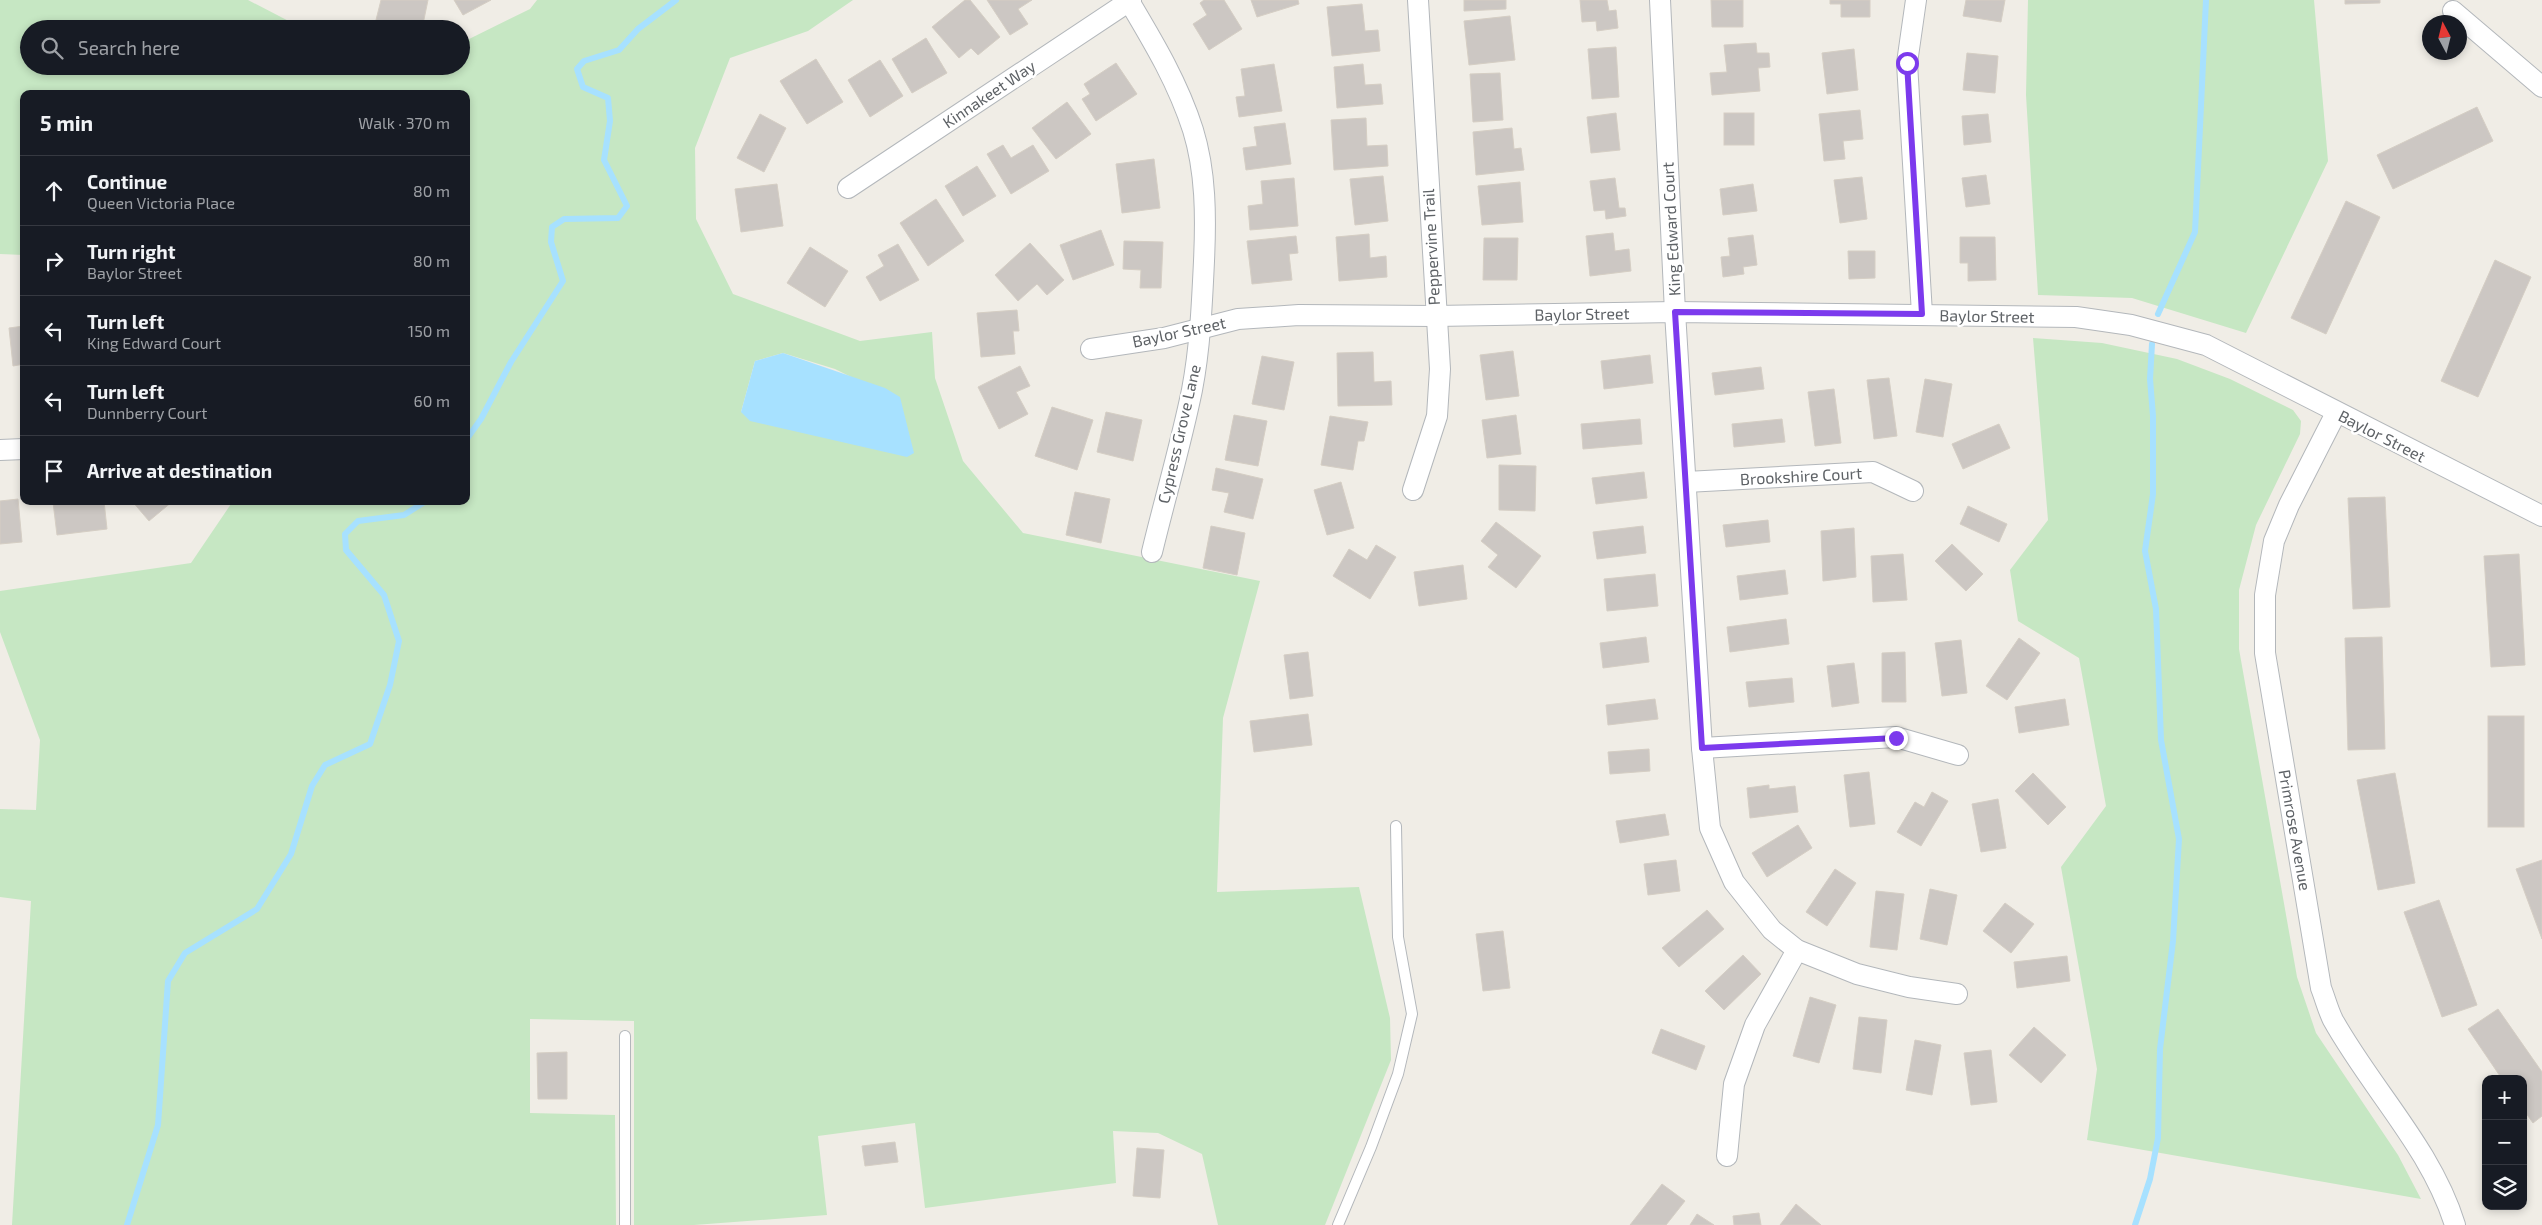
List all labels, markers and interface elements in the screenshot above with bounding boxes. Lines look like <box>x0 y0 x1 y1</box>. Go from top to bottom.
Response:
north arrow <box>2422 15 2467 60</box>
search box <box>20 20 470 75</box>
icon: search <box>38 34 66 62</box>
text: Search here <box>78 36 180 59</box>
route start <box>1896 52 1919 75</box>
street label: Kinnakeet Way <box>939 55 1039 132</box>
text: 5 min <box>40 110 93 135</box>
text: Walk · 370 m <box>358 113 450 132</box>
street label: King Edward Court <box>1658 162 1683 296</box>
text: Continue <box>87 170 167 193</box>
icon: ahead <box>40 177 68 205</box>
text: 80 m <box>413 181 450 200</box>
street label: Peppervine Trail <box>1418 188 1443 306</box>
text: Queen Victoria Place <box>87 193 235 212</box>
text: Turn right <box>87 240 175 263</box>
icon: right <box>40 247 68 275</box>
text: 80 m <box>413 251 450 270</box>
text: Baylor Street <box>87 263 182 282</box>
street label: Baylor Street <box>1534 303 1630 324</box>
street label: Baylor Street <box>1939 305 2035 326</box>
text: Turn left <box>87 310 164 333</box>
street label: Baylor Street <box>1130 312 1227 351</box>
icon: left <box>40 317 68 345</box>
text: 150 m <box>408 321 450 340</box>
text: King Edward Court <box>87 333 221 352</box>
street label: Cypress Grove Lane <box>1153 363 1204 505</box>
text: Turn left <box>87 380 164 403</box>
icon: left <box>40 387 68 415</box>
text: 60 m <box>414 391 450 410</box>
text: Dunnberry Court <box>87 403 207 422</box>
street label: Baylor Street <box>2336 405 2429 466</box>
icon: arrive <box>40 457 68 485</box>
text: Arrive at destination <box>87 459 272 482</box>
street label: Brookshire Court <box>1740 463 1862 488</box>
route end <box>1885 727 1908 750</box>
street label: Primrose Avenue <box>2275 768 2315 892</box>
map controls <box>2482 1075 2527 1210</box>
button: + <box>2482 1075 2527 1120</box>
button: − <box>2482 1120 2527 1165</box>
button: layers <box>2482 1165 2527 1210</box>

